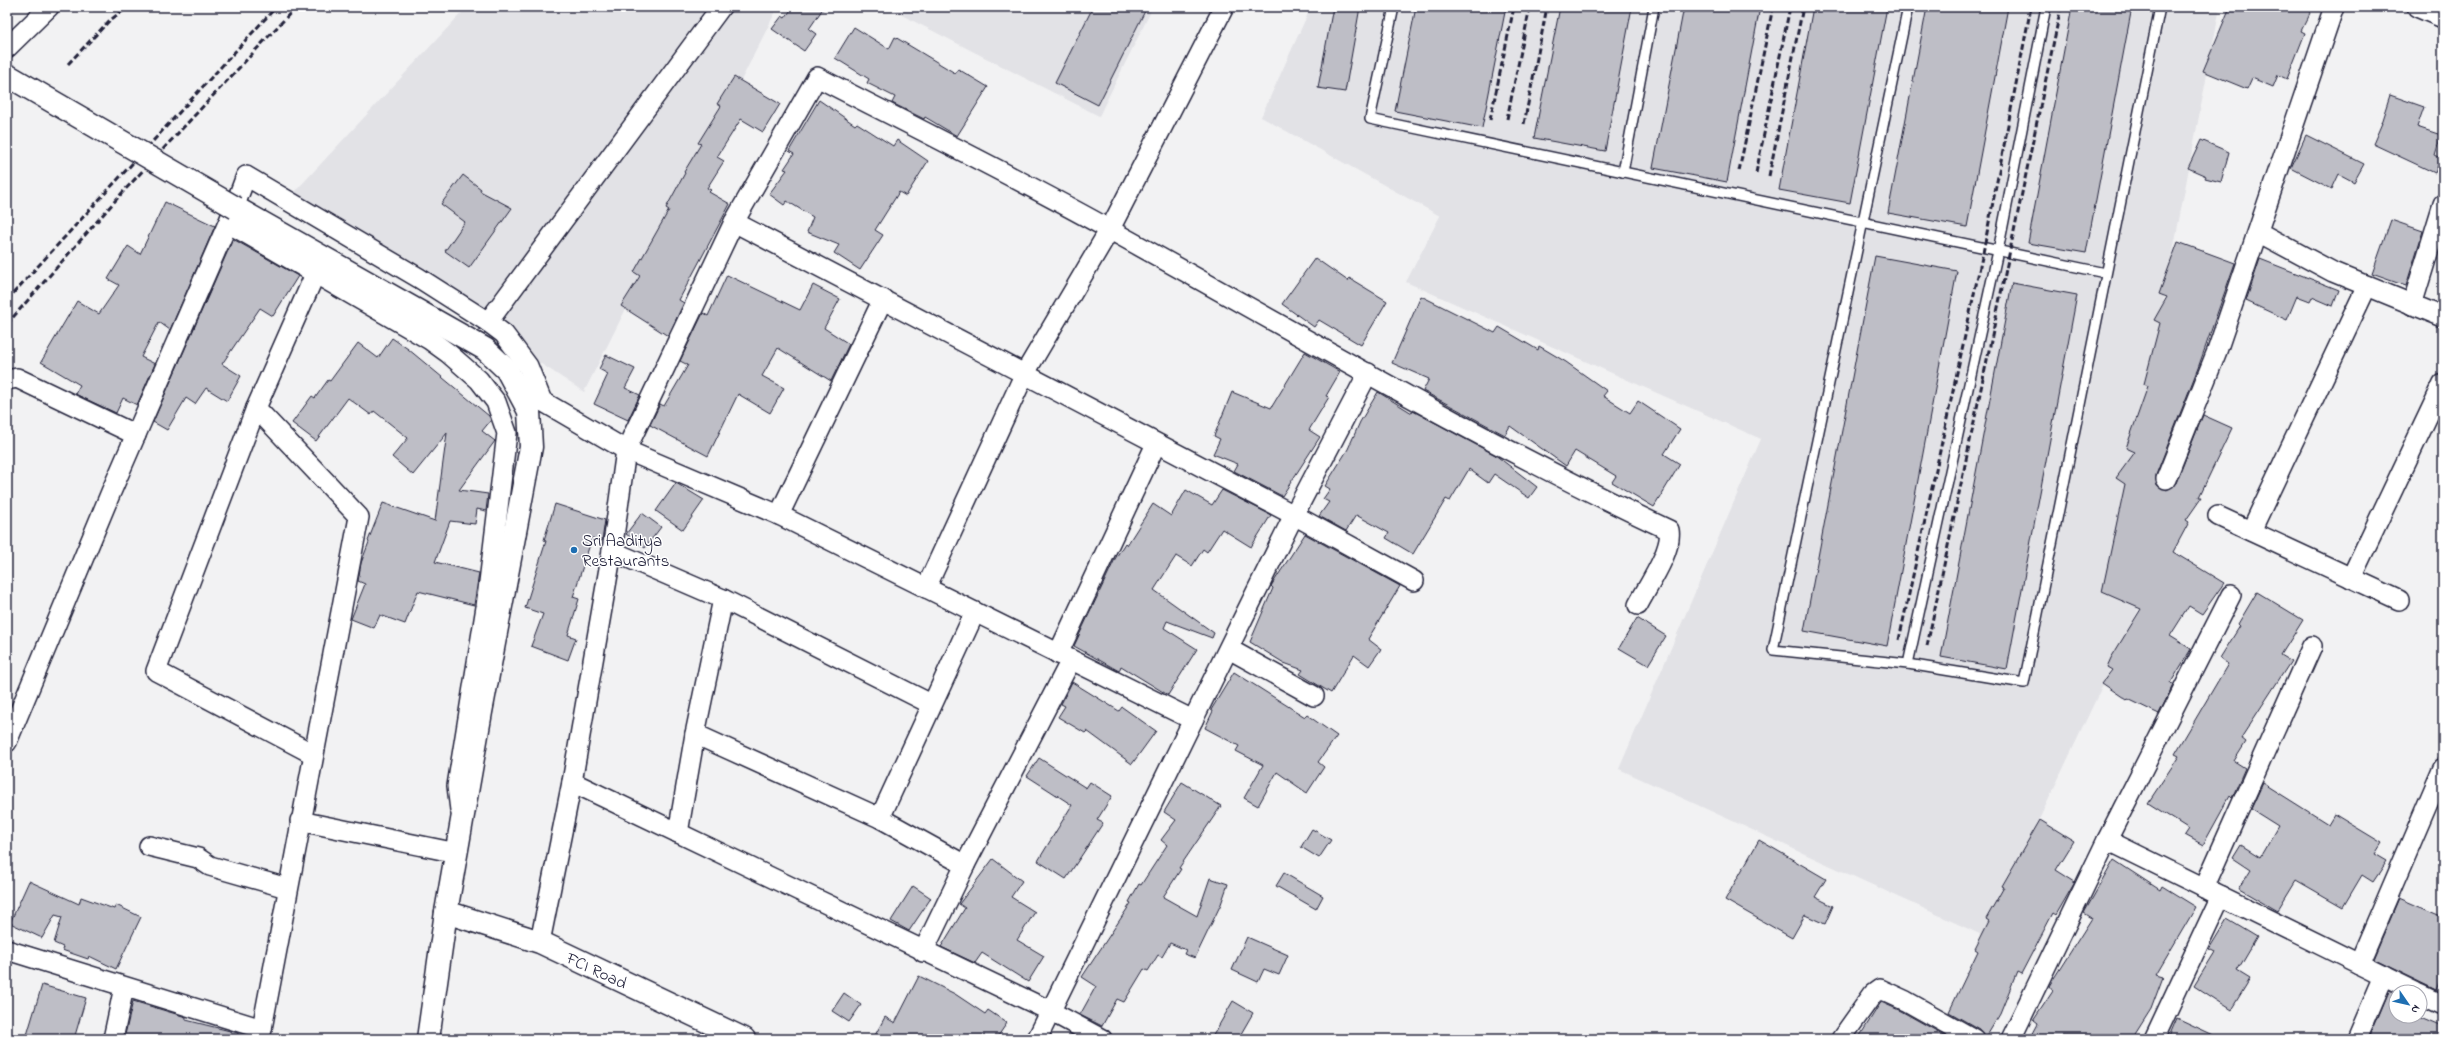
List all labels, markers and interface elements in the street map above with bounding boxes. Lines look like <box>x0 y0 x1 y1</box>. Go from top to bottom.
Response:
place label: Sri Aaditya Restaurants <box>582 529 669 574</box>
marker: Sri Aaditya Restaurants <box>569 545 579 555</box>
street label: FCI Road <box>561 946 631 996</box>
north arrow <box>2388 984 2428 1024</box>
text: N <box>2407 1001 2424 1017</box>

